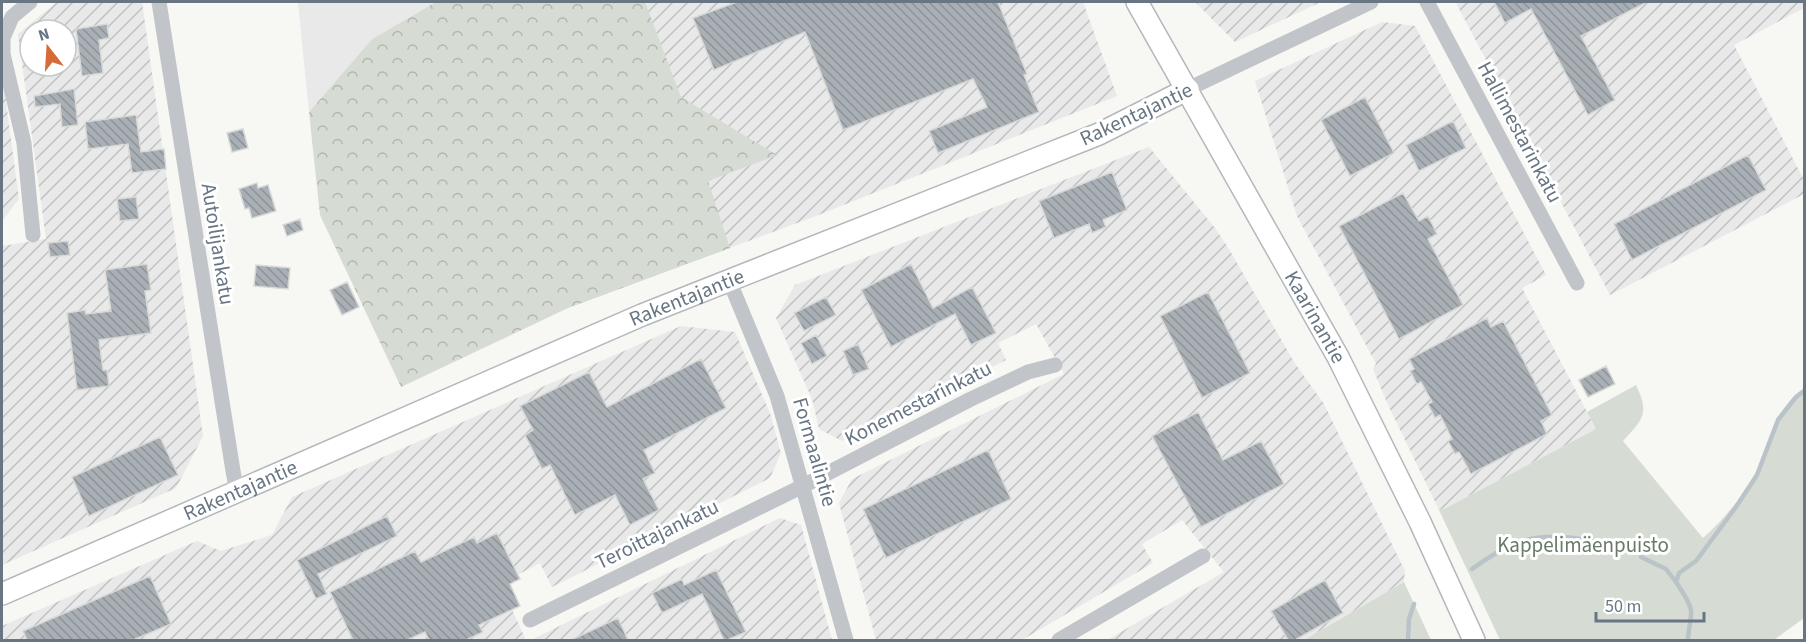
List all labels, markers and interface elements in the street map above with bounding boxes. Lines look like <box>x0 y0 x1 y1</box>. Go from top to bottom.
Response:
north arrow <box>18 18 78 78</box>
text: N <box>36 23 52 47</box>
street label: Hallimestarinkatu <box>1470 56 1570 208</box>
street label: Rakentajantie <box>1075 75 1197 153</box>
street label: Autoilijankatu <box>194 181 242 307</box>
street label: Rakentajantie <box>624 261 749 334</box>
street label: Kaarinantie <box>1277 265 1354 369</box>
street label: Konemestarinkatu <box>839 353 997 453</box>
street label: Formaalintie <box>785 394 845 510</box>
street label: Rakentajantie <box>179 452 302 528</box>
street label: Teroittajankatu <box>590 491 724 577</box>
park label: Kappelimäenpuisto <box>1497 530 1669 560</box>
scale bar <box>1596 585 1704 623</box>
text: 50 m <box>1605 594 1641 619</box>

